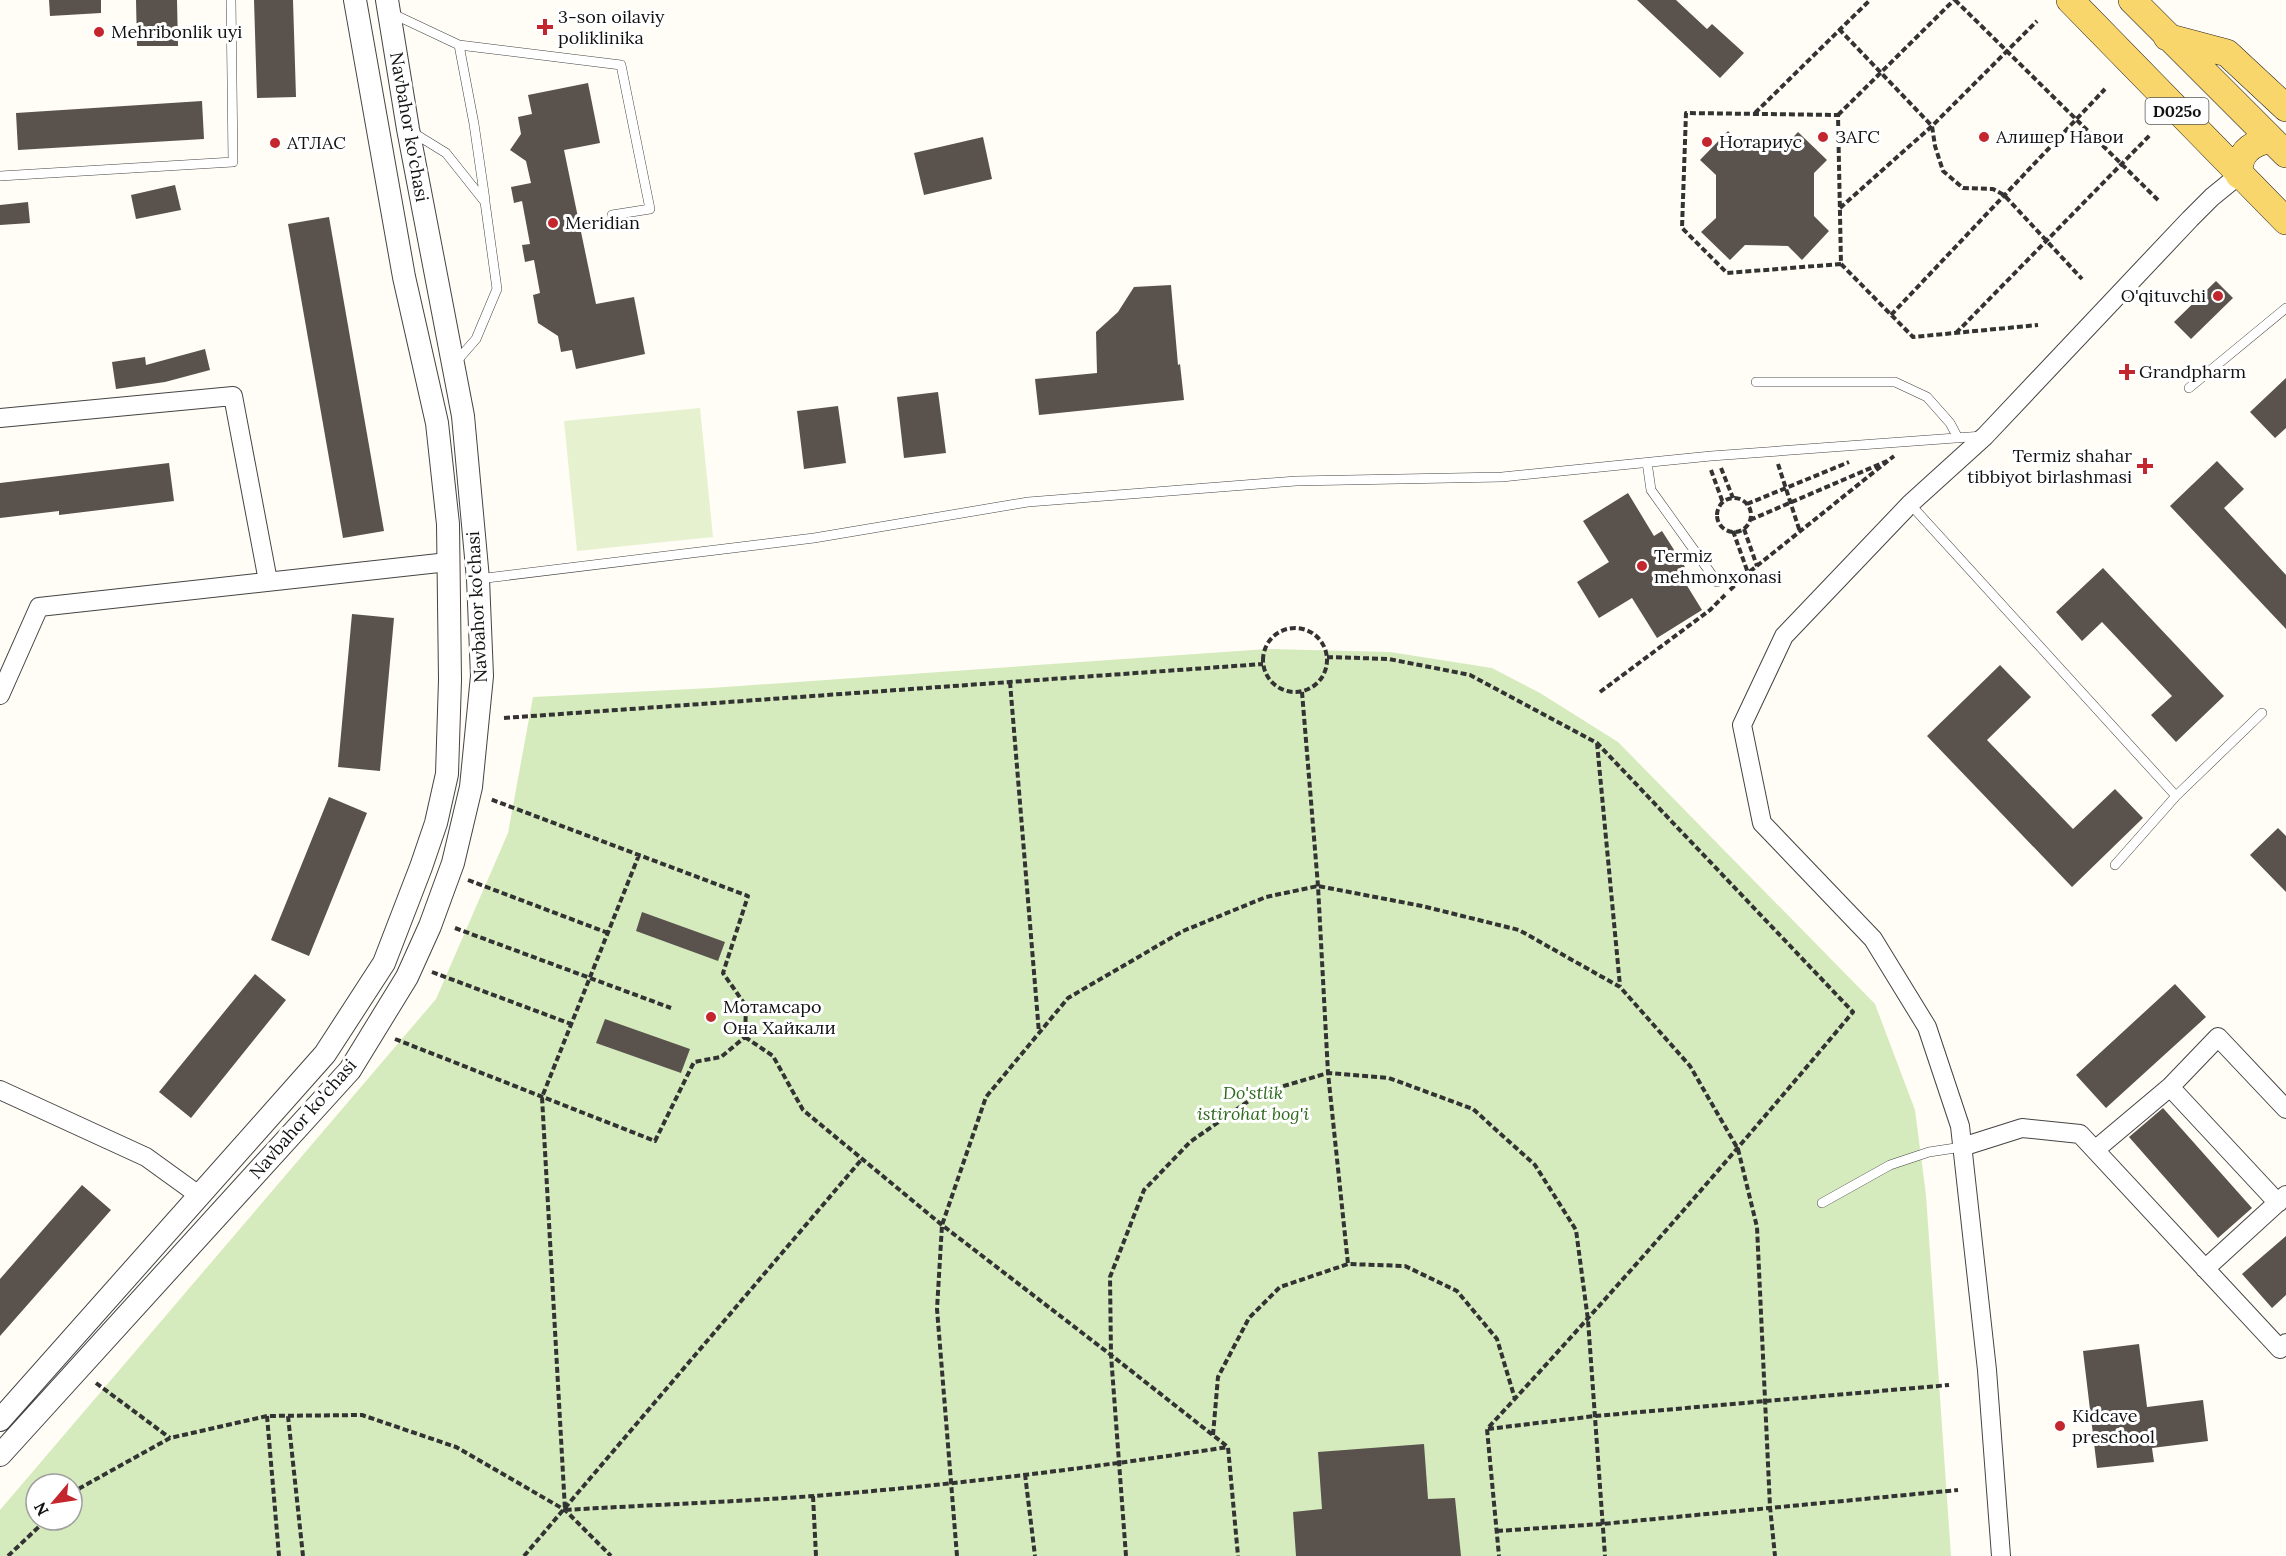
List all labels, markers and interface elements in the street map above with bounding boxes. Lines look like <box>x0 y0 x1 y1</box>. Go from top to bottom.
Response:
place label: 3-son oilaviy poliklinika <box>558 5 665 49</box>
marker: 3-son oilaviy poliklinika <box>536 18 554 36</box>
place label: Mehribonlik uyi <box>111 20 242 43</box>
marker: Mehribonlik uyi <box>92 25 106 39</box>
street label: Navbahor ko'chasi <box>385 50 434 204</box>
road number: D025o <box>2146 98 2208 124</box>
place label: ЗАГС <box>1835 125 1880 148</box>
place label: Алишер Навои <box>1995 125 2124 148</box>
place label: Нотариус <box>1719 130 1802 153</box>
marker: ЗАГС <box>1816 130 1830 144</box>
marker: Алишер Навои <box>1977 130 1991 144</box>
place label: АТЛАС <box>286 131 346 154</box>
marker: Нотариус <box>1700 135 1714 149</box>
marker: АТЛАС <box>268 136 282 150</box>
place label: Meridian <box>565 211 640 234</box>
marker: Meridian <box>546 216 560 230</box>
place label: O'qituvchi <box>2121 284 2206 307</box>
marker: O'qituvchi <box>2211 289 2225 303</box>
place label: Grandpharm <box>2139 360 2246 383</box>
marker: Grandpharm <box>2120 365 2134 379</box>
place label: Termiz shahar tibbiyot birlashmasi <box>1967 444 2132 488</box>
marker: Termiz shahar tibbiyot birlashmasi <box>2136 457 2154 475</box>
street label: Navbahor ko'chasi <box>461 531 492 683</box>
place label: Termiz mehmonxonasi <box>1654 544 1782 588</box>
marker: Termiz mehmonxonasi <box>1635 559 1649 573</box>
place label: Мотамсаро Она Хайкали <box>723 995 836 1039</box>
marker: Мотамсаро Она Хайкали <box>704 1010 718 1024</box>
street label: Navbahor ko'chasi <box>244 1054 361 1183</box>
park label: Do'stlik istirohat bog'i <box>1197 1081 1309 1125</box>
place label: Kidcave preschool <box>2072 1404 2155 1448</box>
marker: Kidcave preschool <box>2053 1419 2067 1433</box>
north arrow <box>24 1472 84 1532</box>
text: N <box>29 1499 53 1520</box>

